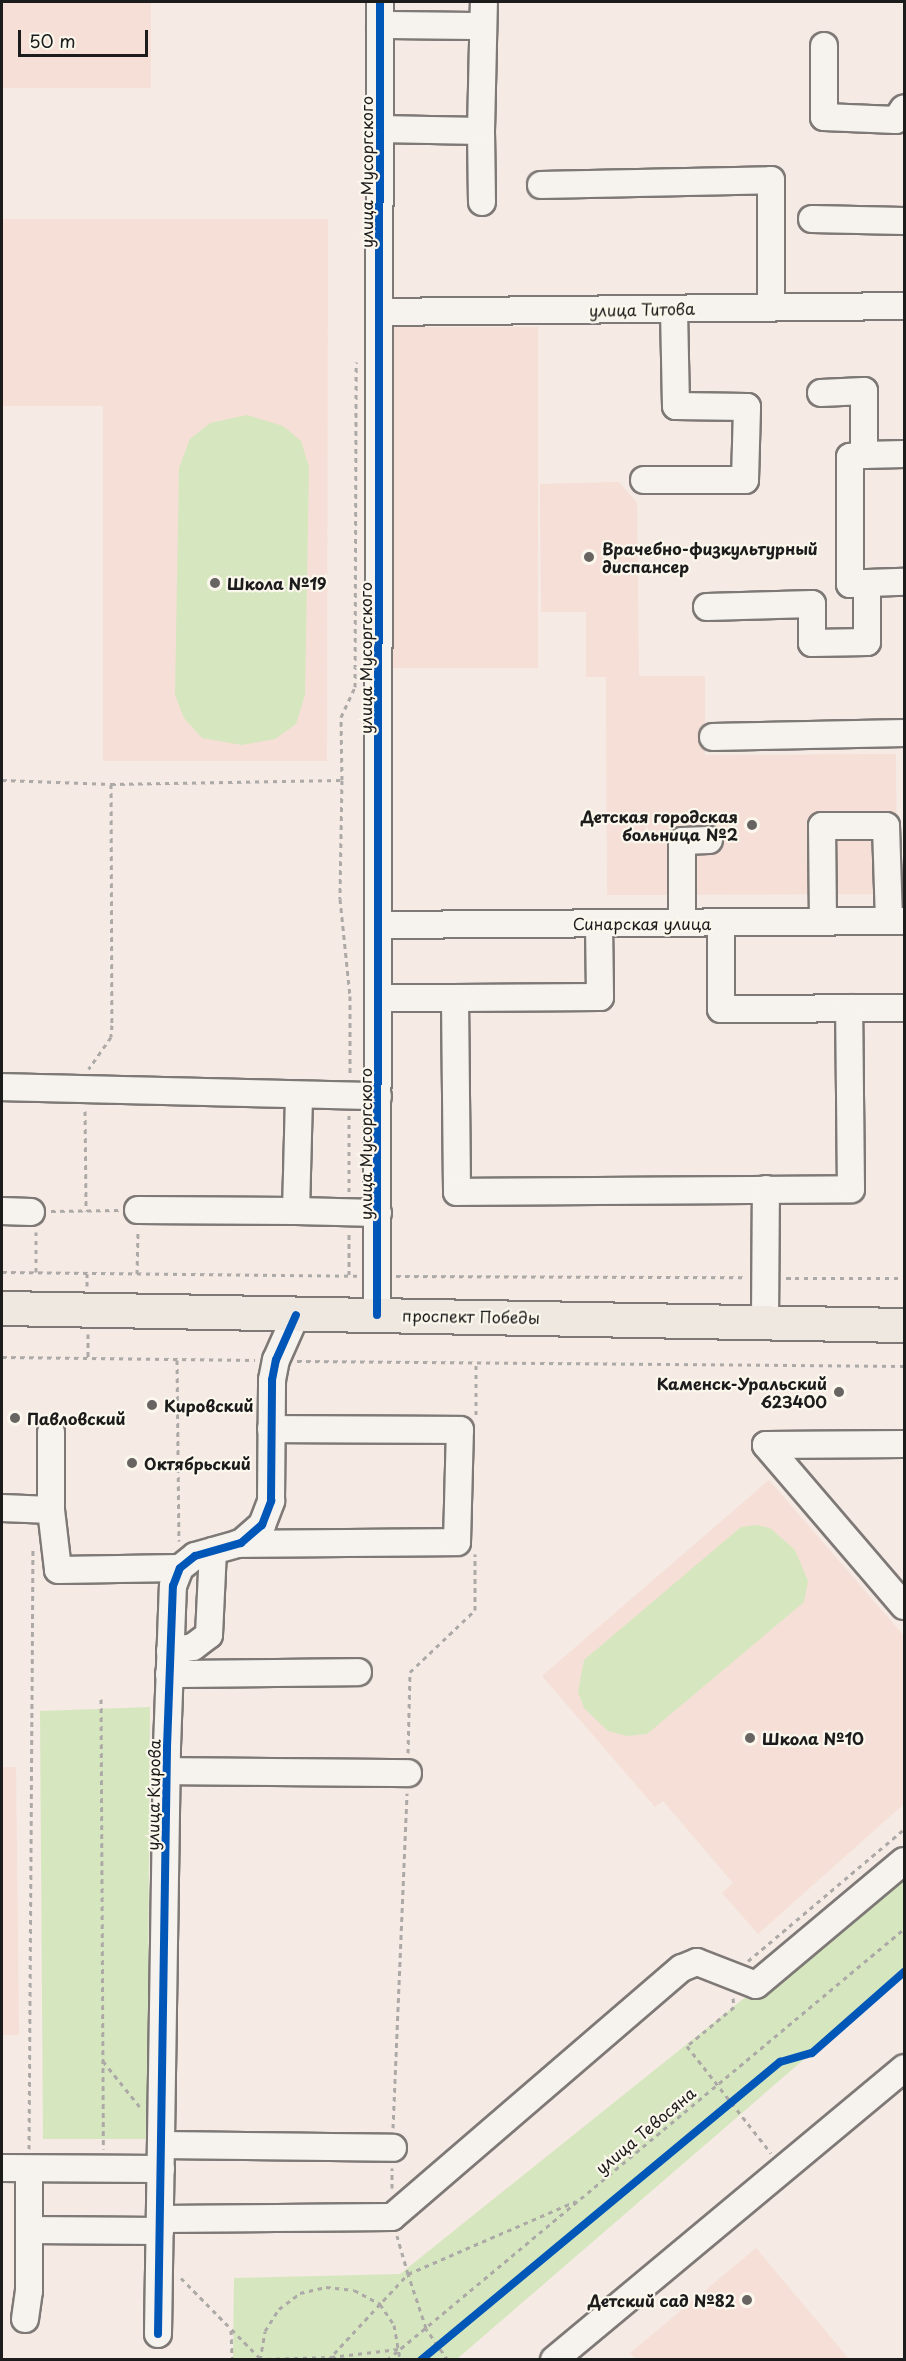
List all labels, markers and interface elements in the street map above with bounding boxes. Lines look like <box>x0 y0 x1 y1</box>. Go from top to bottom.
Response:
scale bar <box>21 18 152 56</box>
text: 50 m <box>29 27 76 54</box>
street label: улица Мусоргского <box>356 96 376 248</box>
street label: улица Титова <box>588 298 696 320</box>
place label: Врачебно-физкультурный диспансер <box>602 538 818 576</box>
marker: Врачебно-физкультурный диспансер <box>580 548 598 566</box>
place label: Школа №19 <box>227 573 327 593</box>
marker: Школа №19 <box>208 576 222 590</box>
street label: улица Мусоргского <box>355 582 375 734</box>
place label: Детская городская больница №2 <box>581 806 738 844</box>
marker: Детская городская больница №2 <box>743 816 761 834</box>
street label: Синарская улица <box>572 913 712 933</box>
street label: улица Мусоргского <box>355 1068 375 1220</box>
street label: проспект Победы <box>402 1305 540 1327</box>
place label: Каменск-Уральский 623400 <box>657 1373 827 1411</box>
marker: Каменск-Уральский 623400 <box>832 1385 846 1399</box>
place label: Кировский <box>164 1395 254 1415</box>
marker: Кировский <box>145 1398 159 1412</box>
place label: Павловский <box>27 1408 126 1428</box>
marker: Павловский <box>8 1411 22 1425</box>
place label: Октябрьский <box>144 1453 251 1473</box>
marker: Октябрьский <box>125 1456 139 1470</box>
place label: Школа №10 <box>762 1728 865 1748</box>
marker: Школа №10 <box>743 1731 757 1745</box>
street label: улица Кирова <box>142 1739 164 1851</box>
street label: улица Тевосяна <box>591 2082 699 2178</box>
place label: Детский сад №82 <box>587 2290 735 2310</box>
marker: Детский сад №82 <box>740 2293 754 2307</box>

